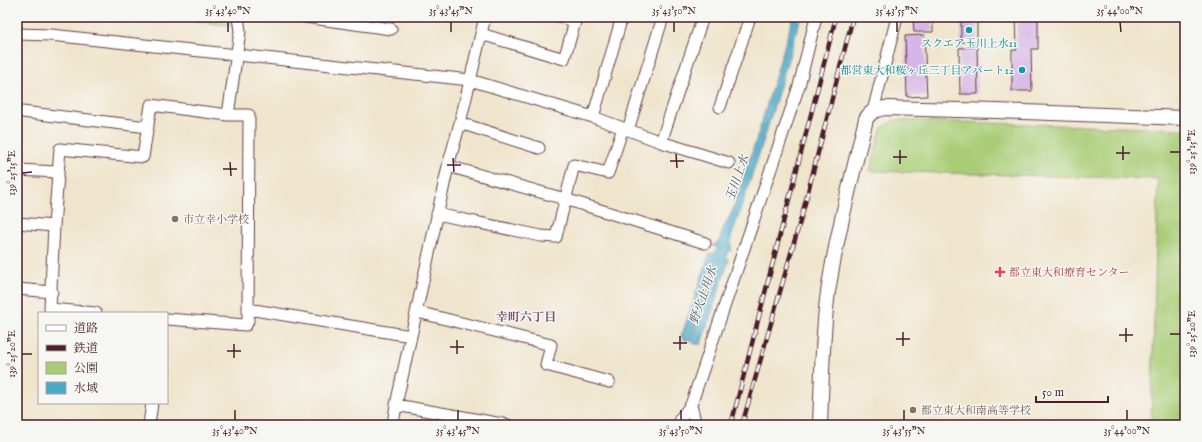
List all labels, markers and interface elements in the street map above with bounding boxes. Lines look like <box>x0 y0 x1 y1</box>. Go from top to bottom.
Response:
text: 35°43'40"N <box>205 5 251 18</box>
text: 35°43'45"N <box>429 5 473 18</box>
text: 35°43'50"N <box>652 5 696 18</box>
text: 35°43'55"N <box>876 5 919 18</box>
text: 35°44'00"N <box>1097 5 1144 18</box>
marker: スクエア玉川上水11 <box>964 25 974 35</box>
place label: スクエア玉川上水11 <box>921 37 1017 51</box>
place label: 都営東大和桜ヶ丘三丁目アパート12 <box>841 64 1014 78</box>
marker: 都営東大和桜ヶ丘三丁目アパート12 <box>1017 65 1027 75</box>
text: 139°25'15"E <box>1186 129 1199 175</box>
text: 139°25'15"E <box>6 150 19 196</box>
water label: 玉川上水 <box>723 152 753 203</box>
place label: 市立幸小学校 <box>183 213 249 227</box>
marker: 市立幸小学校 <box>170 214 180 224</box>
water label: 野火止用水 <box>687 263 721 326</box>
marker: 都立東大和療育センター <box>994 266 1006 278</box>
place label: 都立東大和療育センター <box>1009 266 1130 280</box>
district label: 幸町六丁目 <box>496 310 556 325</box>
text: 139°25'20"E <box>1186 310 1199 358</box>
legend <box>38 312 168 404</box>
text: 道路 <box>74 321 98 336</box>
text: 139°25'20"E <box>6 330 19 378</box>
text: 鉄道 <box>73 341 98 356</box>
text: 公園 <box>74 361 98 376</box>
scale bar <box>1036 378 1108 404</box>
text: 水域 <box>74 381 98 396</box>
text: 50 m <box>1042 385 1064 400</box>
place label: 都立東大和南高等学校 <box>921 404 1031 418</box>
marker: 都立東大和南高等学校 <box>908 405 918 415</box>
text: 35°43'40"N <box>212 425 258 438</box>
text: 35°43'45"N <box>436 425 480 438</box>
text: 35°43'50"N <box>659 425 703 438</box>
text: 35°43'55"N <box>883 425 926 438</box>
text: 35°44'00"N <box>1104 425 1151 438</box>

